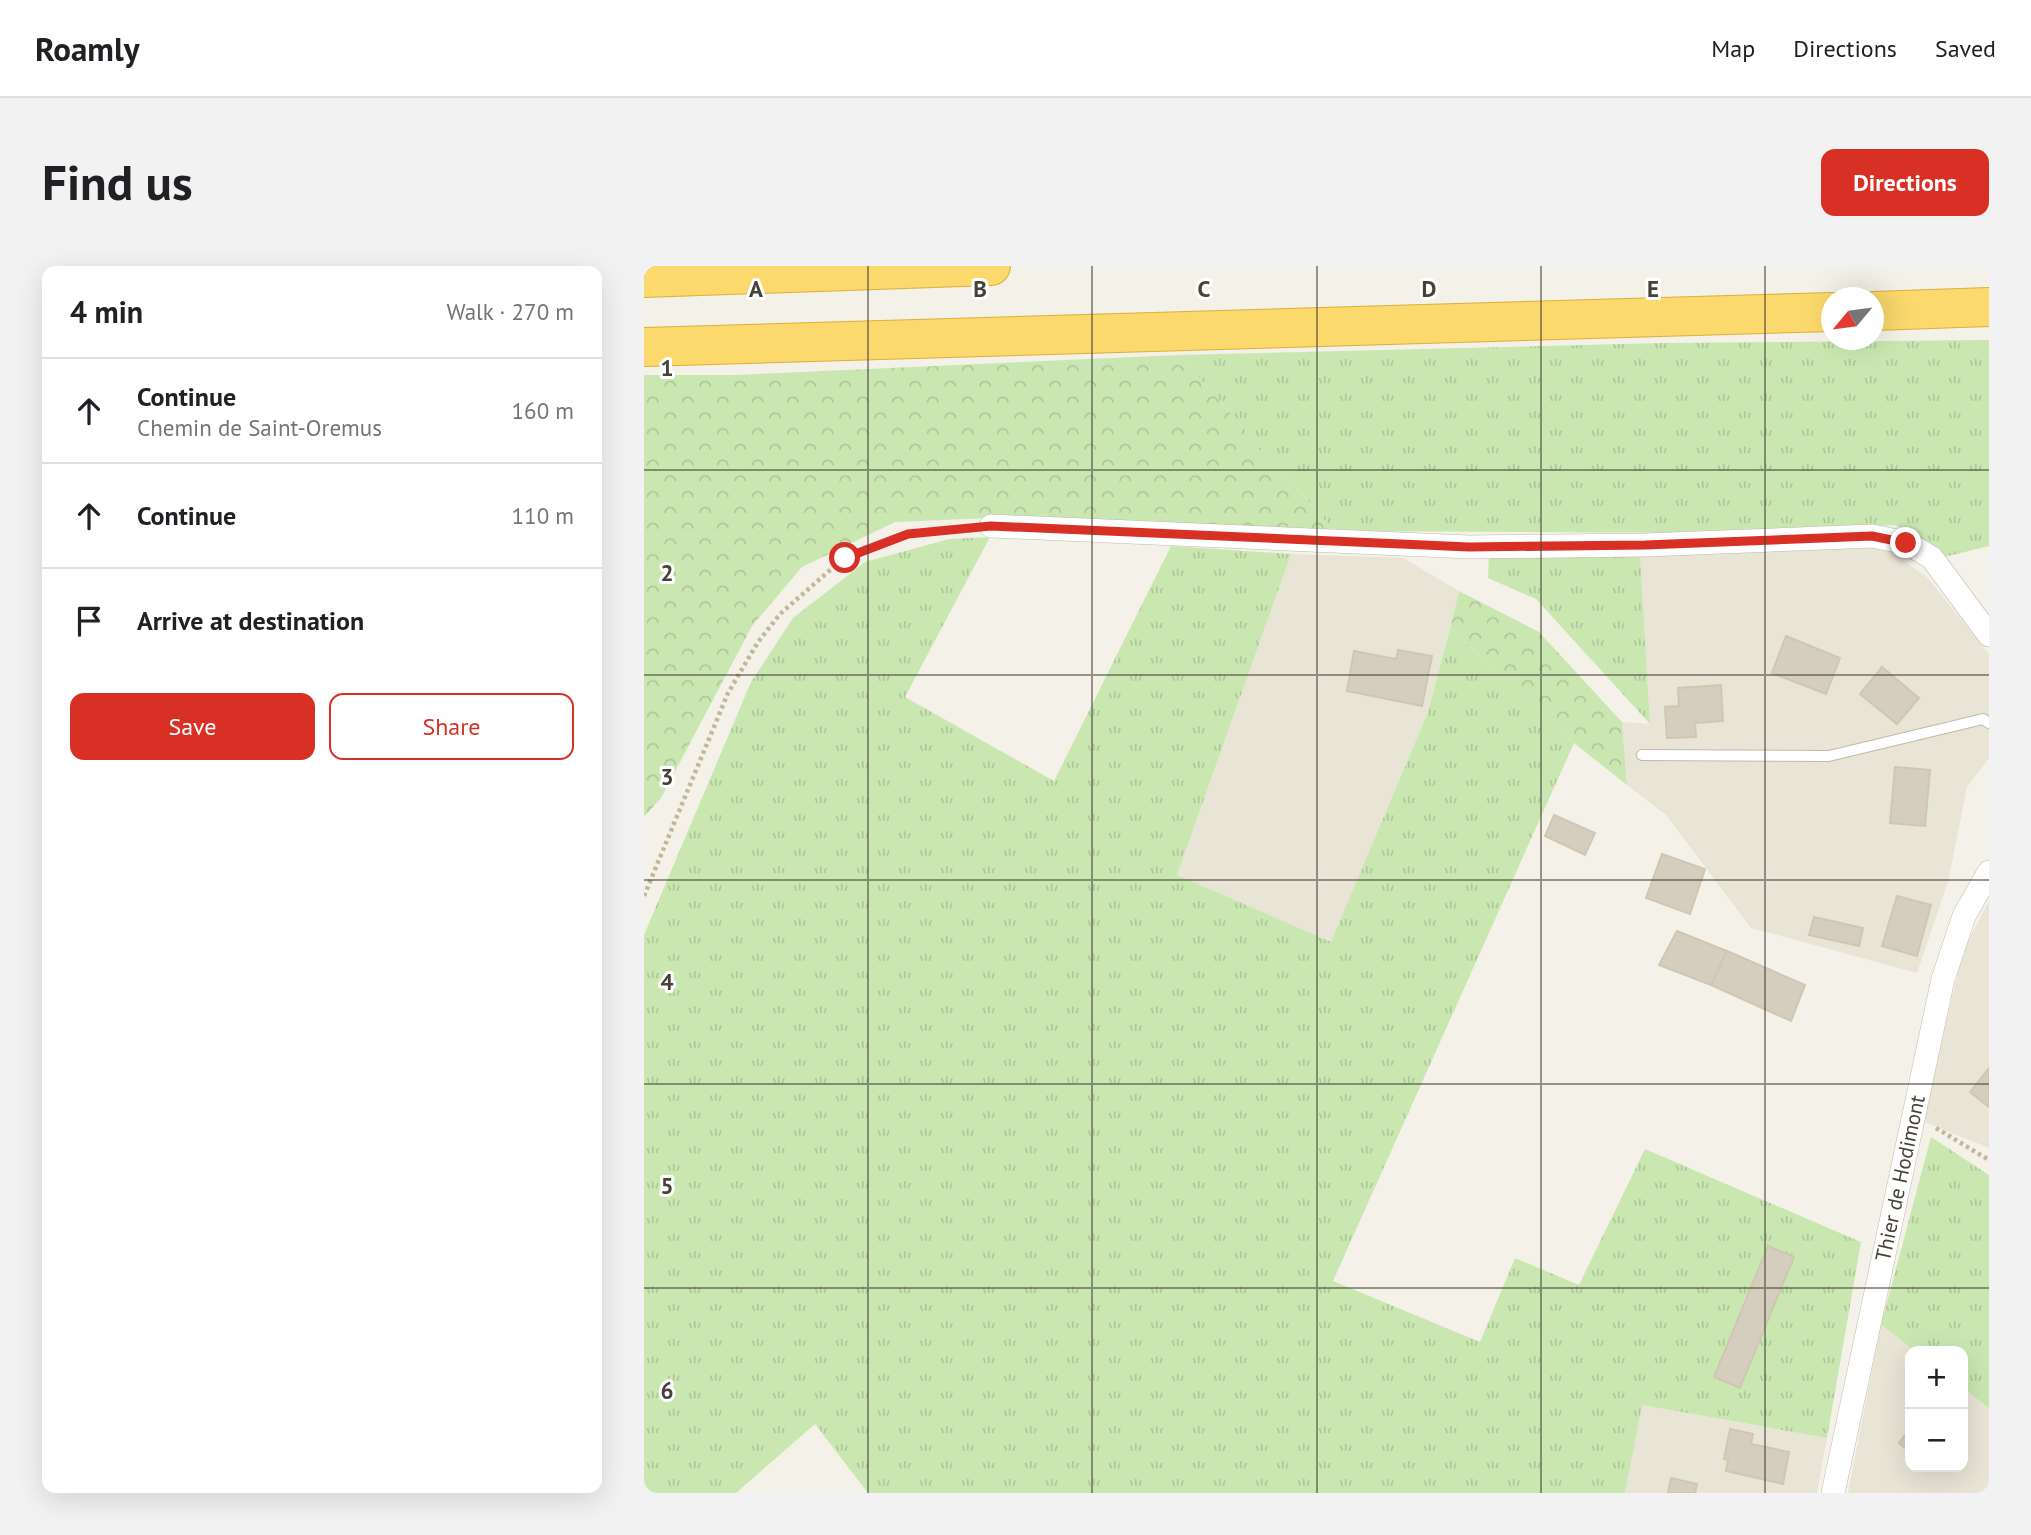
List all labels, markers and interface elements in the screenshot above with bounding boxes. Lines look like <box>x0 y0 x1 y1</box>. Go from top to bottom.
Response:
text: Roamly <box>35 27 139 70</box>
text: Map <box>1711 33 1755 64</box>
text: Directions <box>1793 33 1897 64</box>
text: Saved <box>1935 33 1996 64</box>
button: Directions <box>1821 149 1989 216</box>
text: Find us <box>42 150 193 214</box>
text: A <box>749 274 763 303</box>
text: B <box>973 274 987 303</box>
text: C <box>1198 274 1211 303</box>
text: D <box>1422 274 1436 303</box>
text: E <box>1647 274 1659 303</box>
north arrow <box>1821 287 1884 350</box>
text: 4 min <box>70 292 143 331</box>
text: Walk · 270 m <box>447 297 574 326</box>
text: 1 <box>660 353 674 382</box>
text: Continue <box>137 380 236 413</box>
icon: ahead <box>70 392 108 430</box>
text: 160 m <box>512 396 574 425</box>
text: Chemin de Saint-Oremus <box>137 413 382 442</box>
icon: ahead <box>70 497 108 535</box>
text: Continue <box>137 499 236 532</box>
text: 110 m <box>512 501 574 530</box>
route end <box>1890 527 1921 558</box>
route start <box>829 542 860 573</box>
text: 2 <box>660 558 674 587</box>
icon: arrive <box>70 602 108 640</box>
text: Arrive at destination <box>137 604 364 637</box>
button: Save <box>70 693 315 760</box>
button: Share <box>329 693 574 760</box>
text: 3 <box>660 762 674 791</box>
text: 4 <box>660 967 674 996</box>
street label: Thier de Hodimont <box>1869 1093 1931 1264</box>
text: 5 <box>660 1171 674 1200</box>
map controls <box>1905 1346 1968 1472</box>
button: + <box>1905 1346 1968 1409</box>
text: 6 <box>660 1376 674 1405</box>
button: − <box>1905 1409 1968 1472</box>

